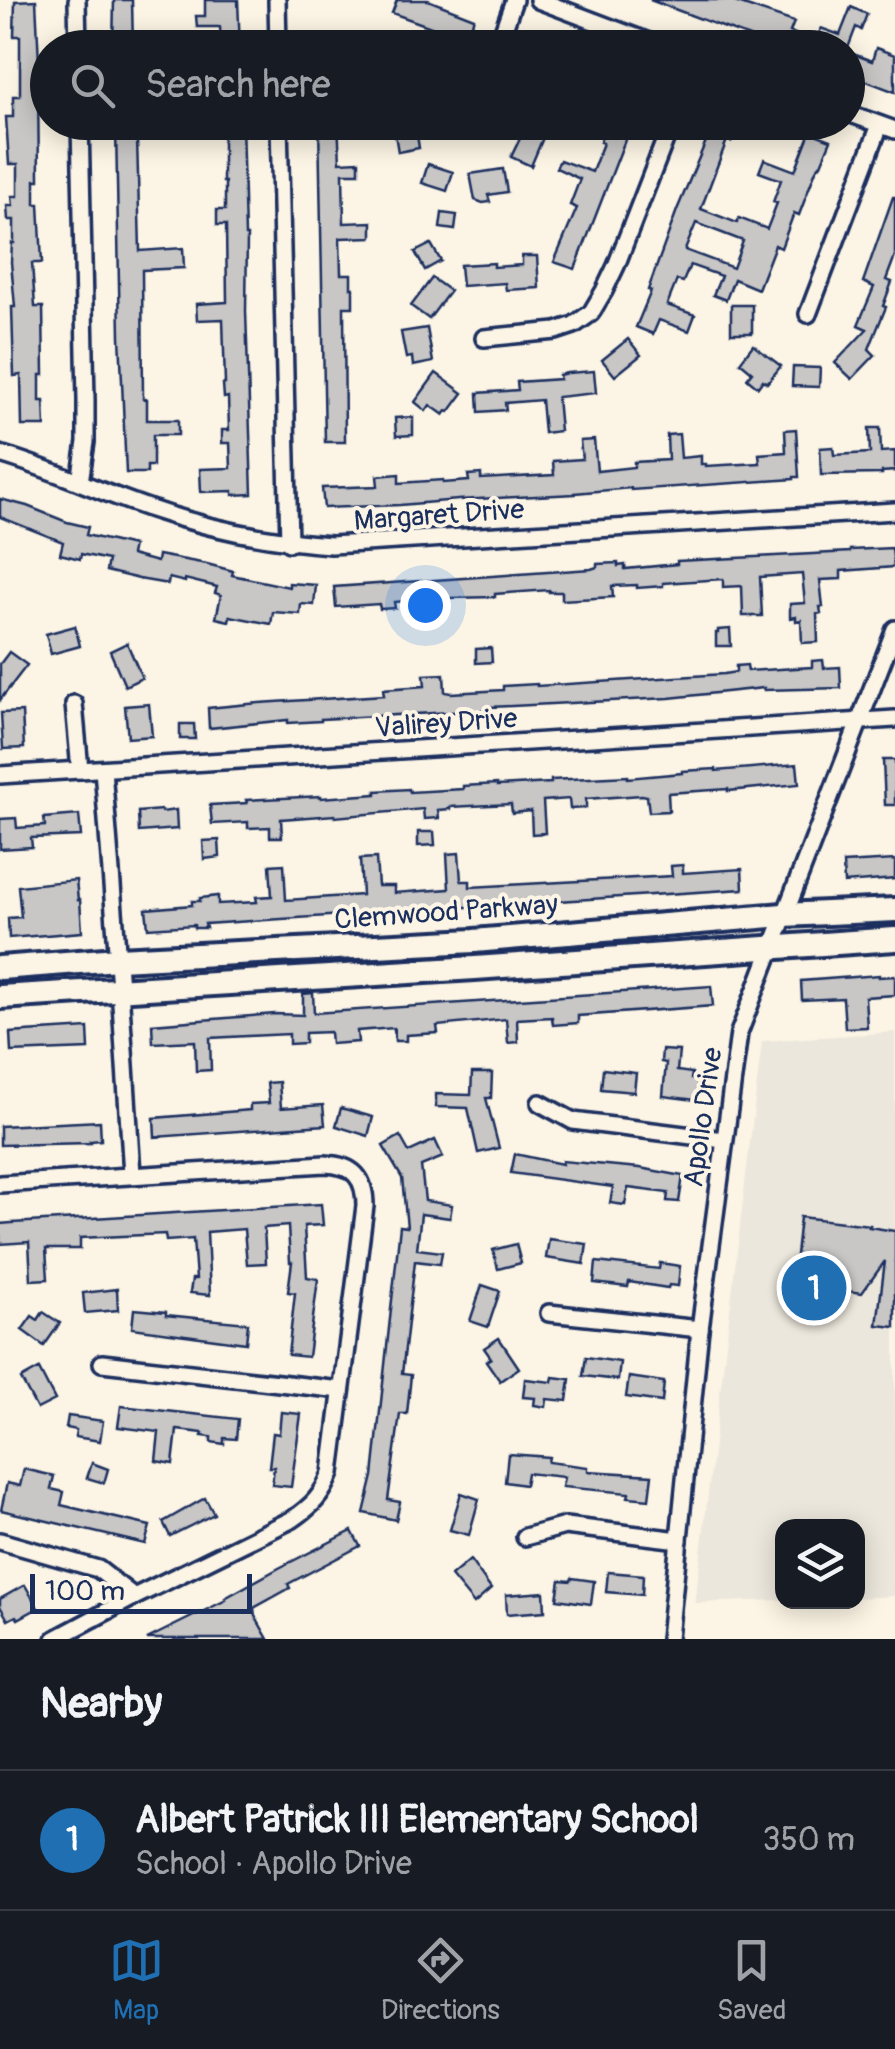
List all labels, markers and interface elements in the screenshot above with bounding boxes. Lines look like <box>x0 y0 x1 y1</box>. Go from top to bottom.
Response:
search box <box>30 30 865 140</box>
icon: search <box>65 58 120 113</box>
text: Search here <box>145 61 331 109</box>
street label: Margaret Drive <box>353 492 526 539</box>
your location <box>400 580 451 631</box>
street label: Valirey Drive <box>374 701 519 746</box>
street label: Clemwood Parkway <box>333 887 559 938</box>
street label: Apollo Drive <box>676 1045 731 1189</box>
pin: 1 <box>782 1250 846 1326</box>
map controls <box>775 1519 865 1609</box>
button: layers <box>775 1519 865 1609</box>
scale bar <box>30 1569 252 1614</box>
text: 100 m <box>45 1574 125 1609</box>
text: Nearby <box>40 1678 162 1730</box>
text: Albert Patrick III Elementary School <box>135 1796 699 1844</box>
text: 1 <box>66 1820 79 1860</box>
text: 350 m <box>763 1820 855 1860</box>
text: School · Apollo Drive <box>135 1844 412 1884</box>
tab: Map <box>109 1933 164 2028</box>
tab: Directions <box>381 1933 500 2028</box>
tab: Saved <box>717 1933 786 2028</box>

